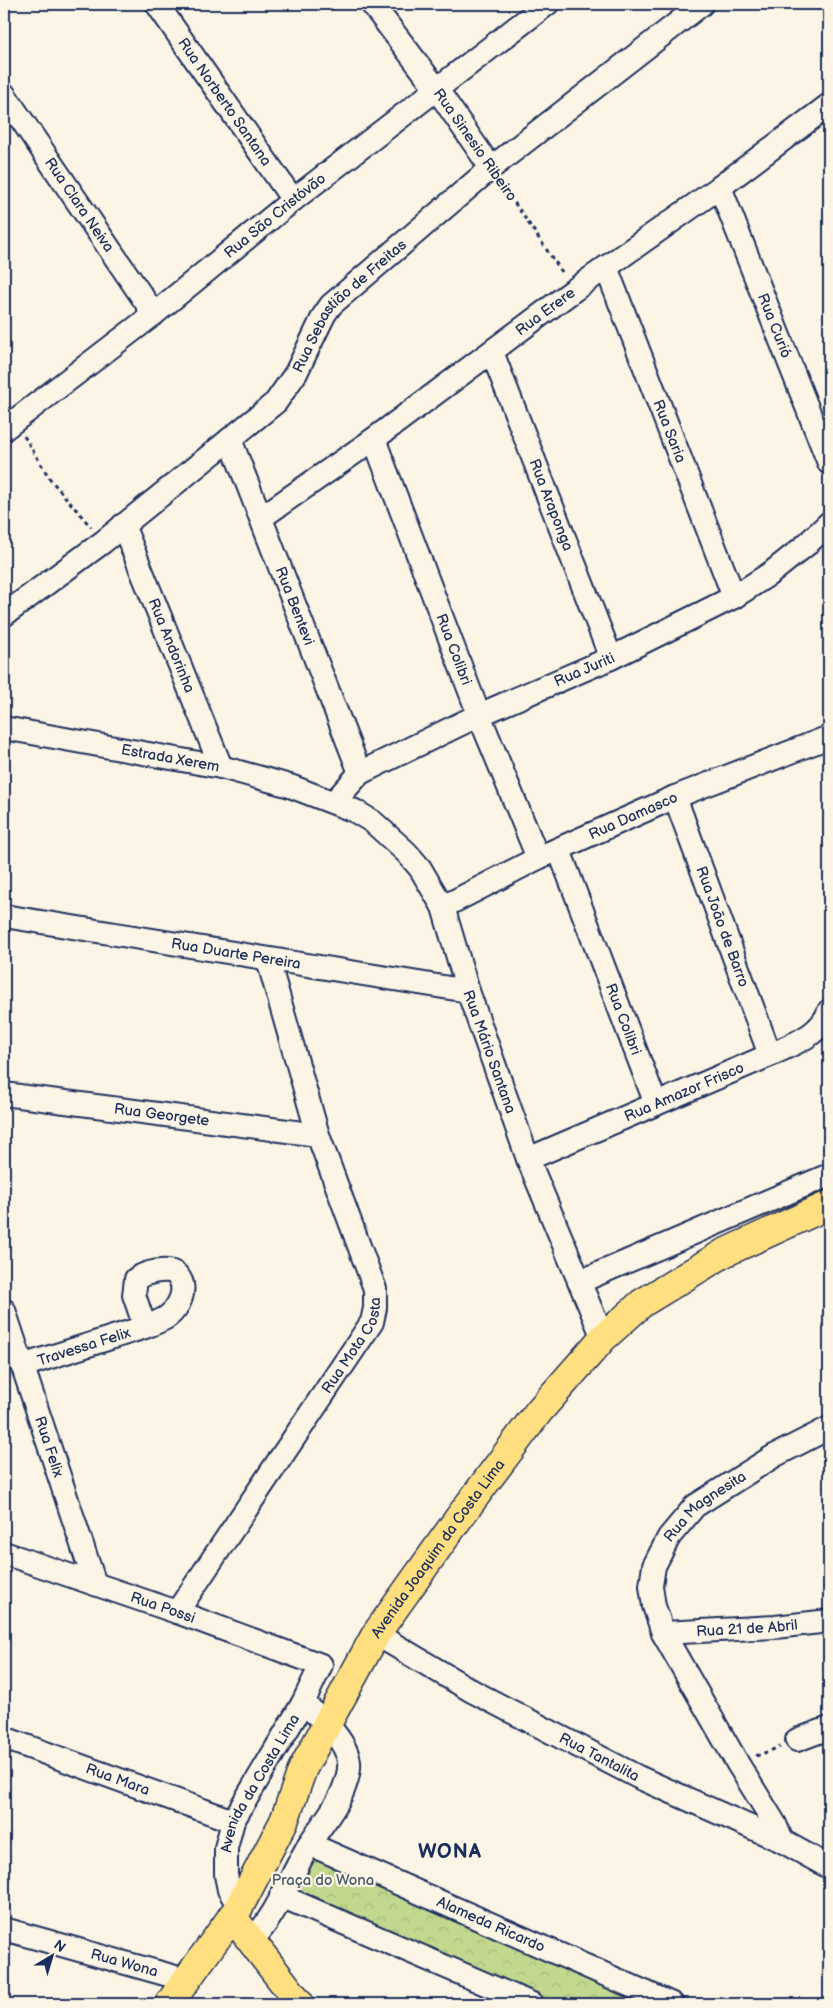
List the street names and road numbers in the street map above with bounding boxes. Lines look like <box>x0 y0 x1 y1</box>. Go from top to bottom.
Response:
street label: Rua Norberto Santana <box>174 34 276 170</box>
street label: Rua Sinesio Ribeiro <box>429 85 521 205</box>
street label: Rua Clara Neiva <box>41 154 118 256</box>
street label: Rua São Cristóvão <box>220 169 330 262</box>
street label: Rua Sebastião de Freitas <box>288 235 411 376</box>
street label: Rua Erere <box>512 283 579 340</box>
street label: Rua Curió <box>753 290 796 361</box>
street label: Rua Saria <box>649 397 690 465</box>
street label: Rua Araponga <box>525 456 578 554</box>
street label: Rua Bentevi <box>271 564 319 648</box>
street label: Rua Andorinha <box>144 595 199 696</box>
street label: Rua Colibri <box>432 611 476 688</box>
street label: Rua Juriti <box>551 648 618 691</box>
street label: Estrada Xerem <box>120 740 221 776</box>
street label: Rua Damasco <box>586 788 681 844</box>
street label: Rua Joāo de Barro <box>692 863 754 990</box>
street label: Rua Duarte Pereira <box>170 934 302 973</box>
street label: Rua Colibri <box>601 981 646 1058</box>
street label: Rua Mário Santana <box>459 987 520 1116</box>
street label: Rua Amazor Frisco <box>621 1058 747 1126</box>
street label: Rua Georgete <box>113 1099 211 1130</box>
street label: Rua Mota Costa <box>317 1297 385 1397</box>
street label: Travessa Felix <box>35 1323 133 1370</box>
street label: Rua Felix <box>30 1414 68 1480</box>
street label: Avenida Joaquim da Costa Lima <box>367 1455 509 1642</box>
street label: Rua Magnesita <box>659 1467 750 1546</box>
street label: Rua Possi <box>128 1587 198 1627</box>
street label: Rua 21 de Abril <box>696 1615 799 1641</box>
street label: Avenida da Costa Lima <box>217 1711 304 1853</box>
street label: Rua Tantalita <box>556 1728 643 1786</box>
street label: Rua Mara <box>83 1759 152 1800</box>
street label: Alameda Ricardo <box>434 1892 548 1956</box>
street label: Rua Wona <box>88 1944 160 1981</box>

